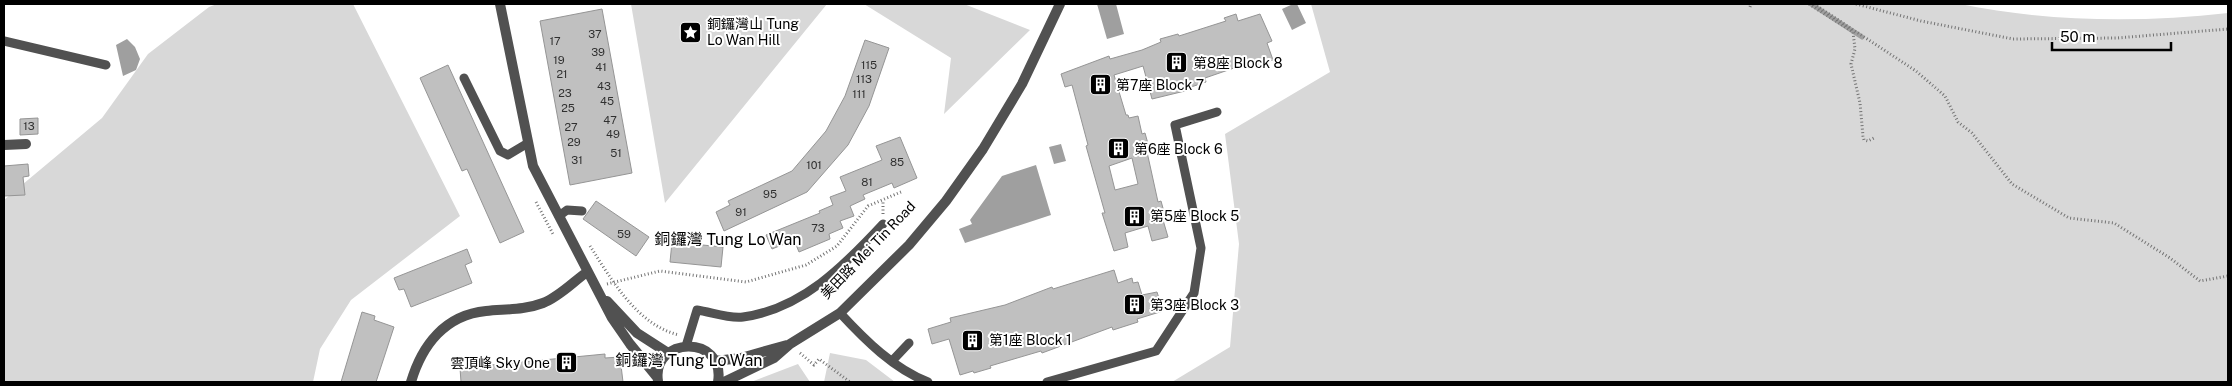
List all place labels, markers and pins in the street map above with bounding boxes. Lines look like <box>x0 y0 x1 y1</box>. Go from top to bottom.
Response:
place label: 銅鑼灣山 Tung Lo Wan Hill <box>707 16 799 48</box>
place icon: 銅鑼灣山 Tung Lo Wan Hill <box>679 20 703 44</box>
building icon: 第8座 Block 8 <box>1165 51 1189 75</box>
place label: 第8座 Block 8 <box>1193 55 1283 71</box>
building icon: 第7座 Block 7 <box>1088 73 1112 97</box>
place label: 第7座 Block 7 <box>1116 77 1204 93</box>
building icon: 第6座 Block 6 <box>1106 137 1130 161</box>
place label: 第6座 Block 6 <box>1134 141 1223 157</box>
building icon: 第5座 Block 5 <box>1122 204 1146 228</box>
place label: 第5座 Block 5 <box>1150 208 1239 224</box>
building icon: 第3座 Block 3 <box>1122 293 1146 317</box>
place label: 第3座 Block 3 <box>1150 297 1239 313</box>
building icon: 第1座 Block 1 <box>961 328 985 352</box>
place label: 第1座 Block 1 <box>989 332 1072 348</box>
building icon: 雲頂峰 Sky One <box>554 351 578 375</box>
place label: 雲頂峰 Sky One <box>450 355 550 371</box>

